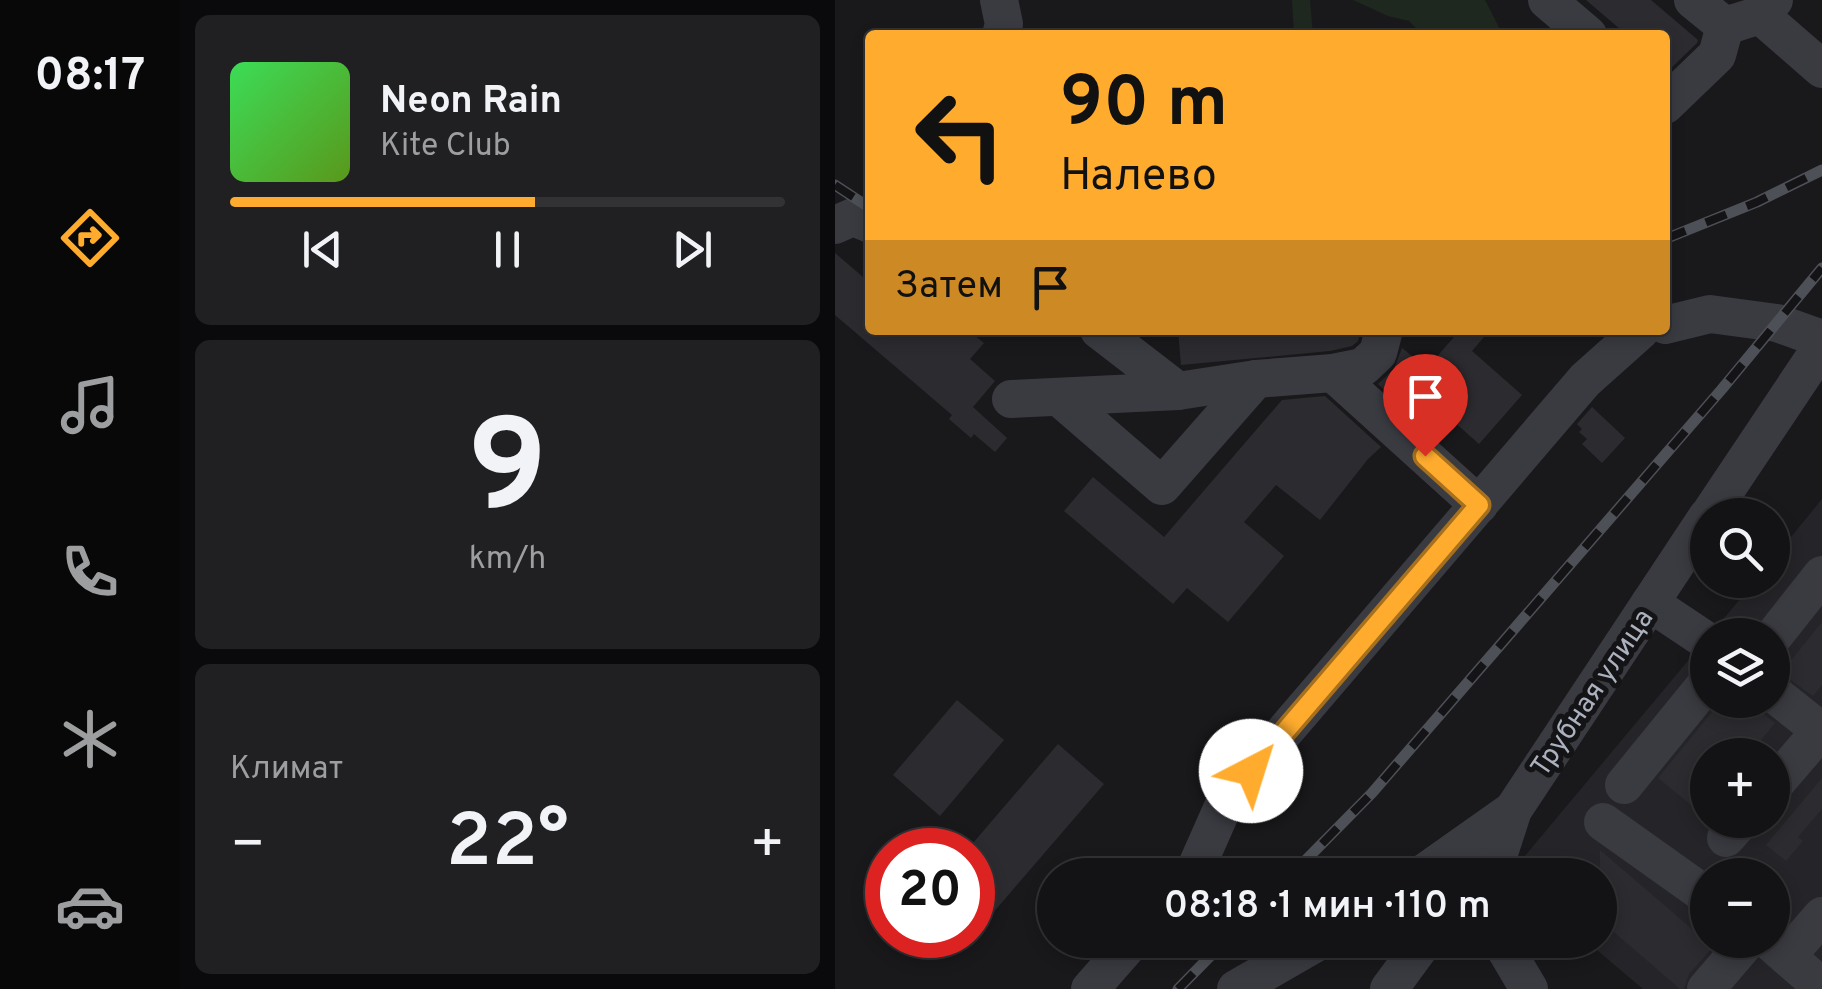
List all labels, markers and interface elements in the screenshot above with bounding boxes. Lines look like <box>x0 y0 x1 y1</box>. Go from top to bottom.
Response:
text: 08:17 <box>35 49 145 106</box>
text: 90 m <box>1060 62 1228 151</box>
icon: left <box>895 70 1025 200</box>
text: Neon Rain <box>380 78 562 127</box>
text: Kite Club <box>380 127 511 167</box>
text: Налево <box>1060 149 1217 206</box>
icon: directions <box>55 203 125 273</box>
icon: previous <box>295 222 350 277</box>
icon: pause <box>480 222 535 277</box>
icon: next <box>665 222 720 277</box>
icon: arrive <box>1023 260 1078 315</box>
text: Затем <box>895 263 1003 312</box>
pin <box>1383 354 1468 457</box>
icon: arrive <box>1398 369 1453 424</box>
icon: music <box>55 370 125 440</box>
text: 9 <box>468 392 547 557</box>
map controls <box>1690 498 1790 958</box>
button: search <box>1690 498 1790 598</box>
icon: phone <box>55 537 125 607</box>
text: km/h <box>469 540 546 580</box>
street label: Трубная улица <box>1524 603 1663 785</box>
button: layers <box>1690 618 1790 718</box>
icon: climate <box>55 704 125 774</box>
position arrow <box>1199 719 1303 823</box>
button: + <box>1690 738 1790 838</box>
text: Климат <box>230 750 343 790</box>
text: 22° <box>446 798 569 893</box>
text: − <box>230 812 265 882</box>
text: + <box>750 812 785 882</box>
speed limit sign: 20 <box>865 828 995 958</box>
button: − <box>1690 858 1790 958</box>
icon: car <box>55 871 125 941</box>
text: 08:18 · 1 мин · 110 m <box>1163 883 1491 932</box>

